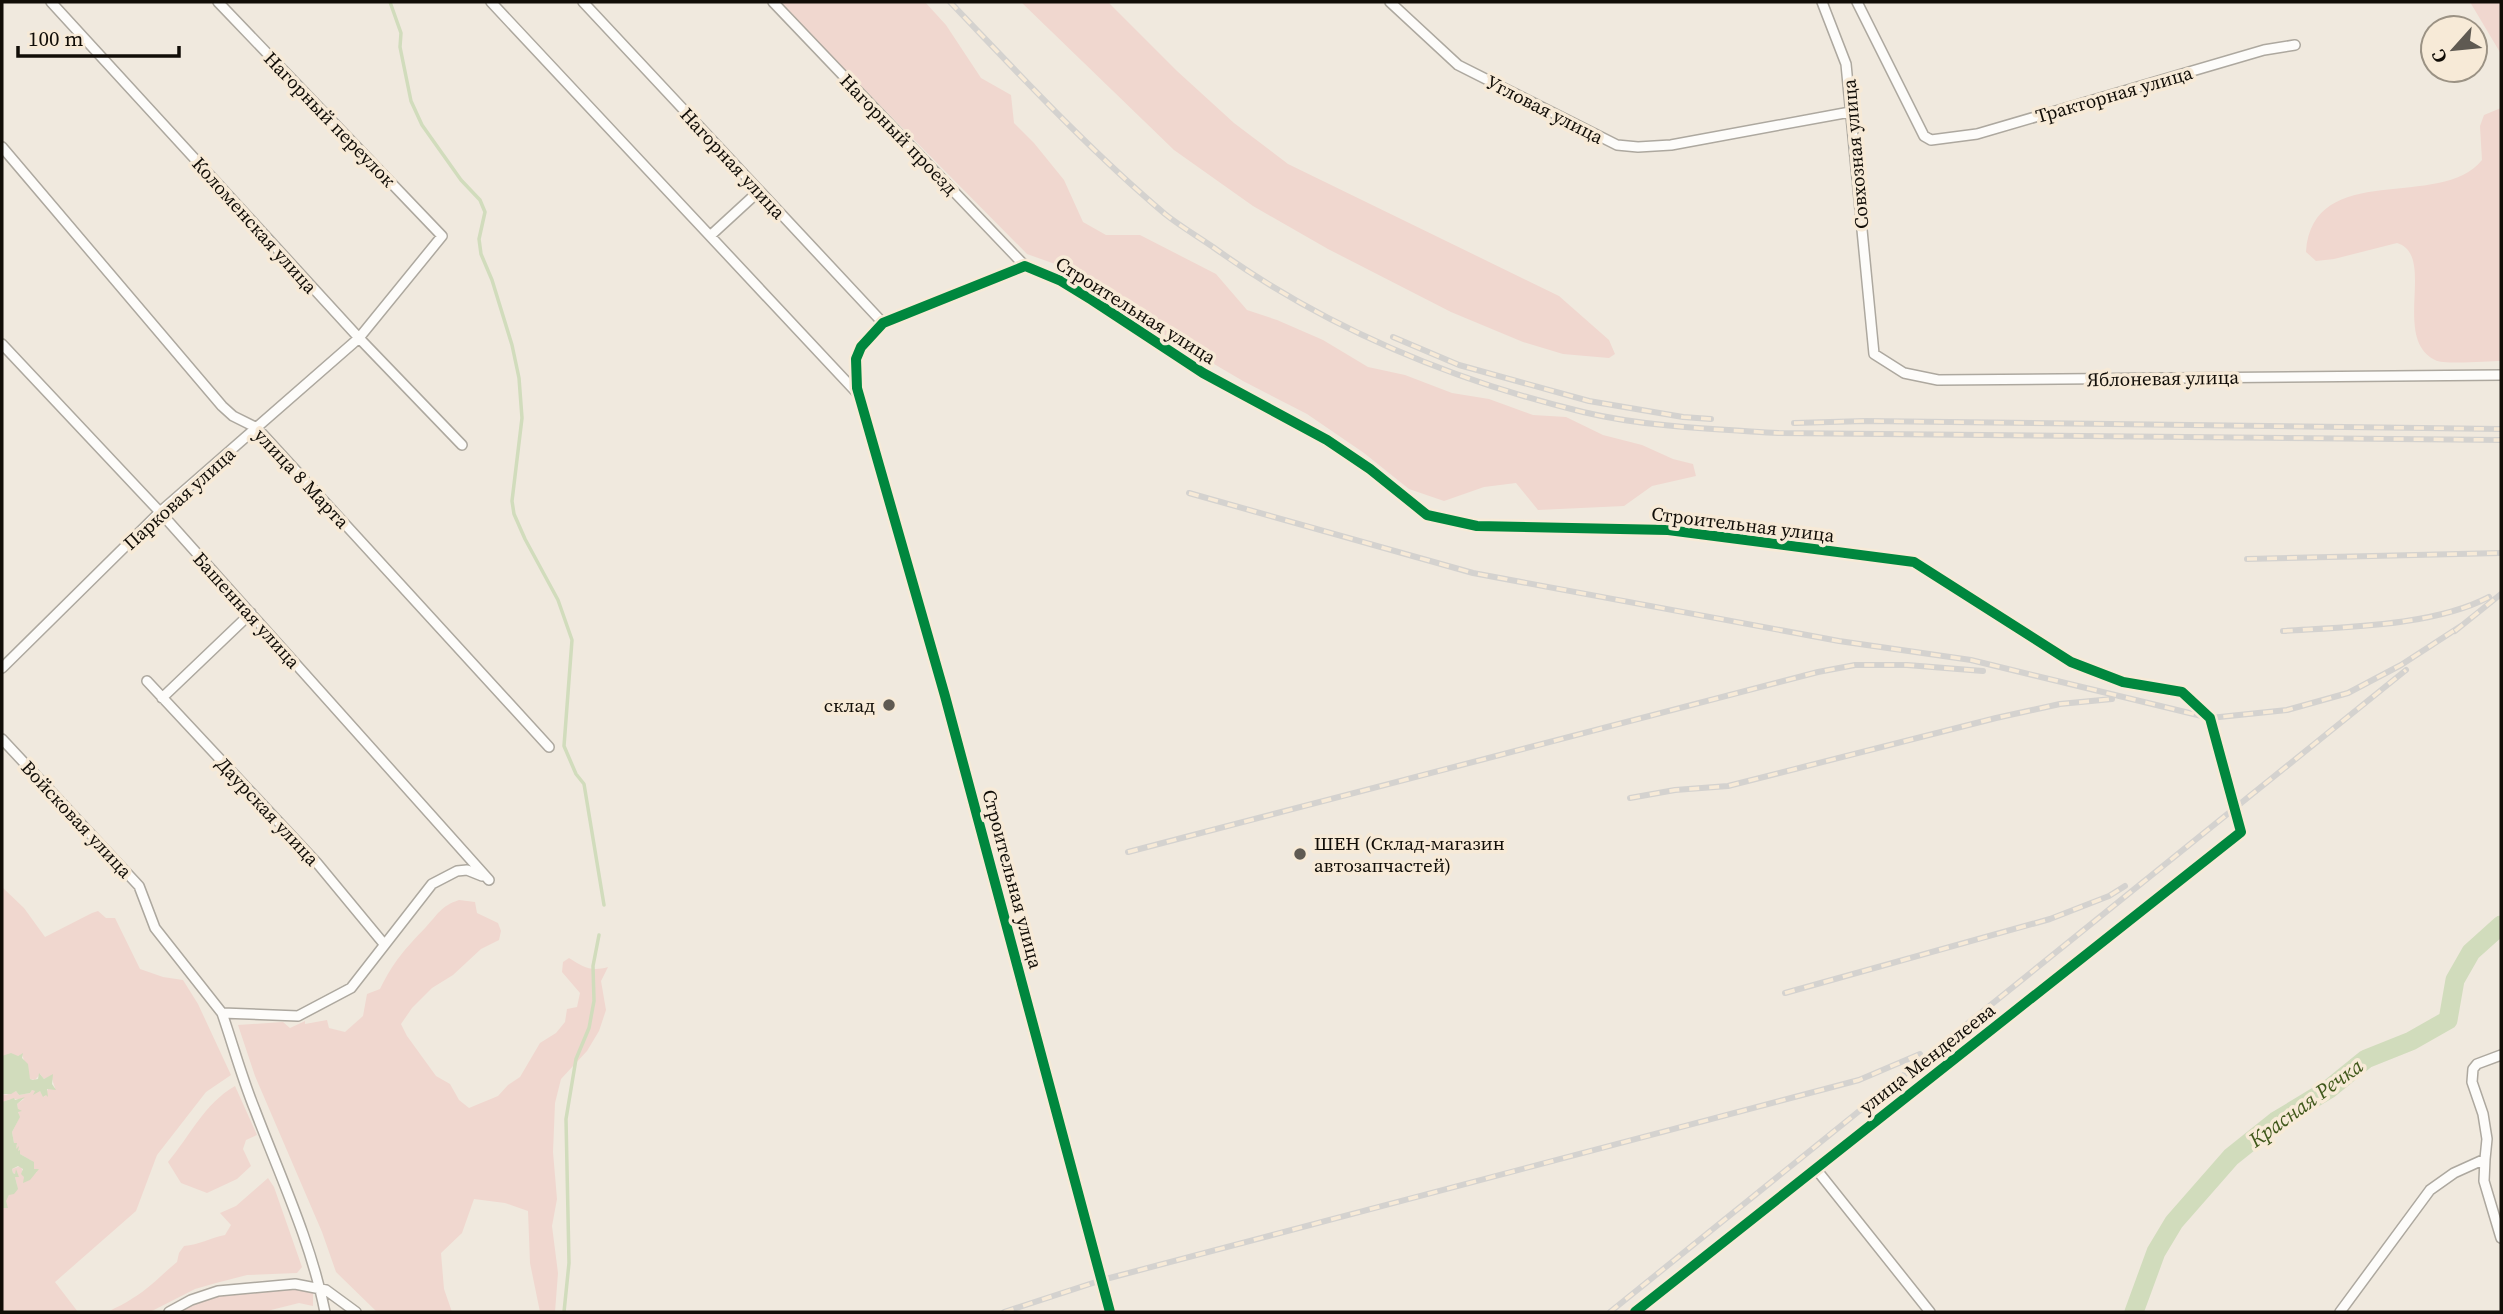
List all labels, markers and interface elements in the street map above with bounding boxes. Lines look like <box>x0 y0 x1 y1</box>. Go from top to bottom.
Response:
scale bar <box>18 14 178 58</box>
north arrow <box>2419 14 2489 84</box>
text: 100 m <box>28 24 83 53</box>
text: С <box>2425 45 2453 68</box>
street label: Нагорный переулок <box>258 46 402 193</box>
street label: Тракторная улица <box>2032 59 2196 129</box>
street label: Нагорный проезд <box>834 68 964 200</box>
street label: Угловая улица <box>1482 68 1608 150</box>
street label: Совхозная улица <box>1835 78 1874 230</box>
street label: Нагорная улица <box>674 102 792 225</box>
street label: Коломенская улица <box>187 151 324 299</box>
street label: Строительная улица <box>1051 250 1221 370</box>
street label: Яблоневая улица <box>2087 364 2240 392</box>
street label: улица 8 Марта <box>249 422 356 534</box>
street label: Парковая улица <box>117 440 241 555</box>
street label: Строительная улица <box>1650 500 1836 548</box>
street label: Башенная улица <box>188 546 307 674</box>
place label: склад <box>824 692 875 718</box>
marker: склад <box>881 697 897 713</box>
street label: Даурская улица <box>211 751 326 871</box>
street label: Войсковая улица <box>16 755 138 884</box>
street label: Строительная улица <box>977 787 1050 972</box>
place label: ШЕН (Склад-магазин автозапчастей) <box>1314 830 1505 878</box>
marker: ШЕН (Склад-магазин автозапчастей) <box>1292 846 1308 862</box>
street label: улица Менделеева <box>1854 996 2001 1119</box>
water label: Красная Речка <box>2242 1051 2369 1155</box>

